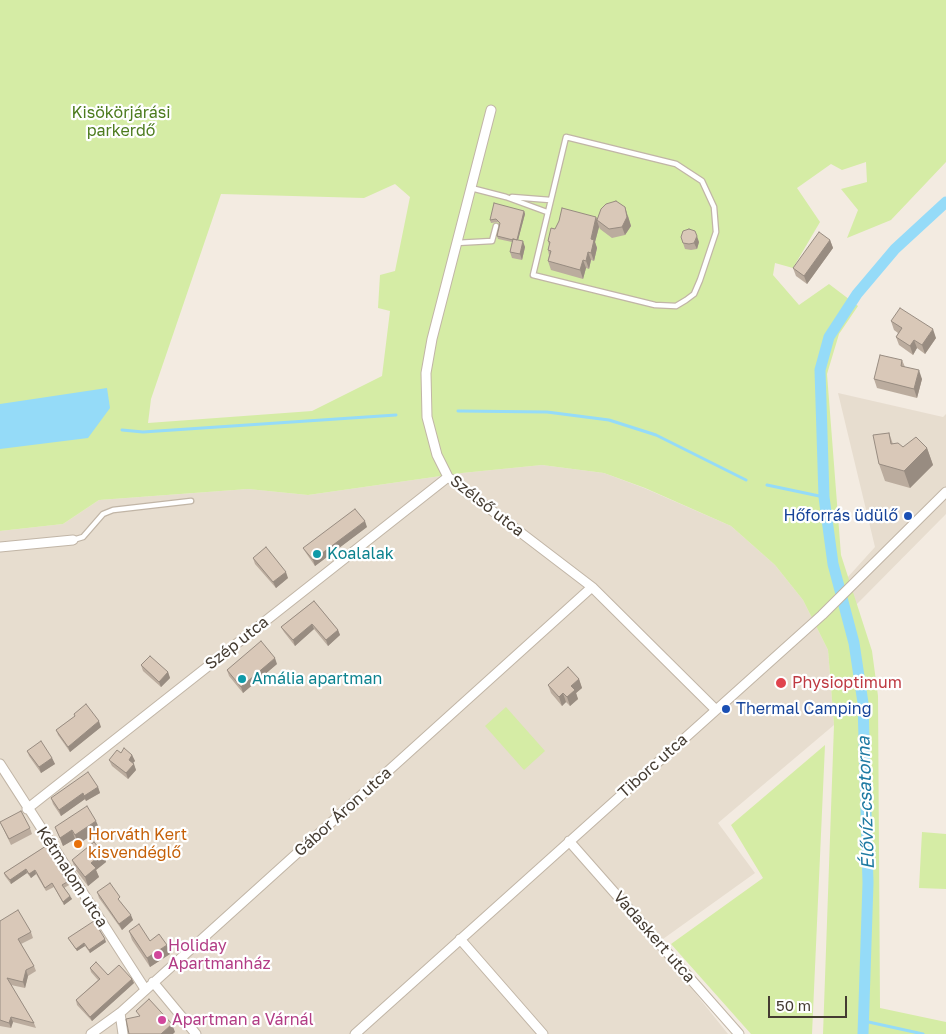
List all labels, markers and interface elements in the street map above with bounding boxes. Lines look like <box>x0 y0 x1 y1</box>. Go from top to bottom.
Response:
park label: Kisökörjárási parkerdő <box>71 103 171 141</box>
street label: Szélső utca <box>446 471 528 541</box>
place label: Hőforrás üdülő <box>784 506 898 526</box>
marker: Hőforrás üdülő <box>902 510 914 522</box>
place label: Koalalak <box>327 544 394 564</box>
marker: Koalalak <box>311 548 323 560</box>
street label: Szép utca <box>201 612 273 674</box>
place label: Amália apartman <box>252 669 382 689</box>
marker: Amália apartman <box>236 673 248 685</box>
place label: Physioptimum <box>792 673 902 693</box>
marker: Physioptimum <box>774 676 788 690</box>
place label: Thermal Camping <box>736 699 871 719</box>
marker: Thermal Camping <box>720 703 732 715</box>
street label: Tiborc utca <box>615 730 691 802</box>
water label: Élővíz-csatorna <box>853 736 879 870</box>
street label: Gábor Áron utca <box>290 763 396 861</box>
street label: Kétmalom utca <box>32 823 112 931</box>
place label: Horváth Kert kisvendéglő <box>88 825 187 863</box>
marker: Horváth Kert kisvendéglő <box>72 838 84 850</box>
street label: Vadaskert utca <box>609 887 699 987</box>
place label: Holiday Apartmanház <box>168 936 271 974</box>
marker: Holiday Apartmanház <box>152 949 164 961</box>
scale bar <box>771 986 850 1018</box>
text: 50 m <box>776 996 811 1014</box>
place label: Apartman a Várnál <box>172 1010 314 1030</box>
marker: Apartman a Várnál <box>156 1014 168 1026</box>

